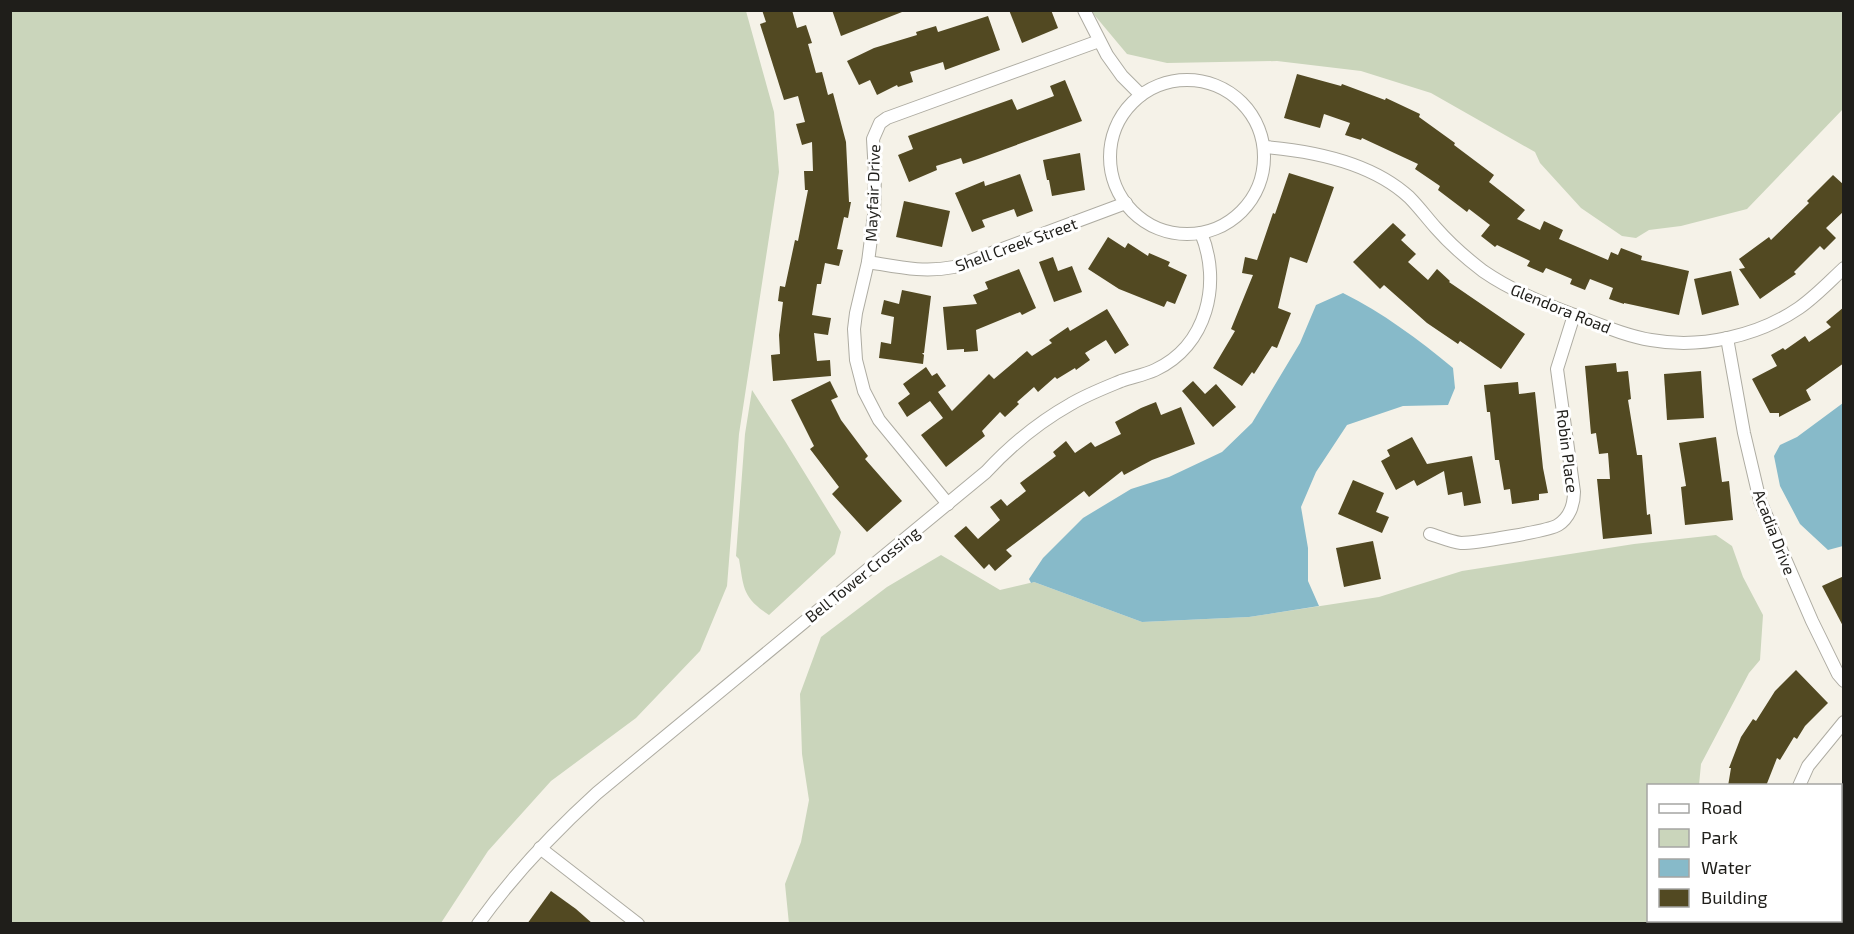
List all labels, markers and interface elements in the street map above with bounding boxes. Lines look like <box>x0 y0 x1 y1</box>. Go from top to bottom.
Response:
street label: Mayfair Drive <box>861 144 883 242</box>
street label: Shell Creek Street <box>953 213 1079 275</box>
street label: Glendora Road <box>1508 279 1614 337</box>
street label: Robin Place <box>1553 408 1583 494</box>
street label: Acadia Drive <box>1750 487 1800 577</box>
street label: Bell Tower Crossing <box>801 522 923 626</box>
legend <box>1647 784 1842 922</box>
text: Road <box>1701 796 1742 818</box>
text: Park <box>1701 826 1738 848</box>
text: Water <box>1701 856 1751 878</box>
text: Building <box>1701 886 1768 908</box>

